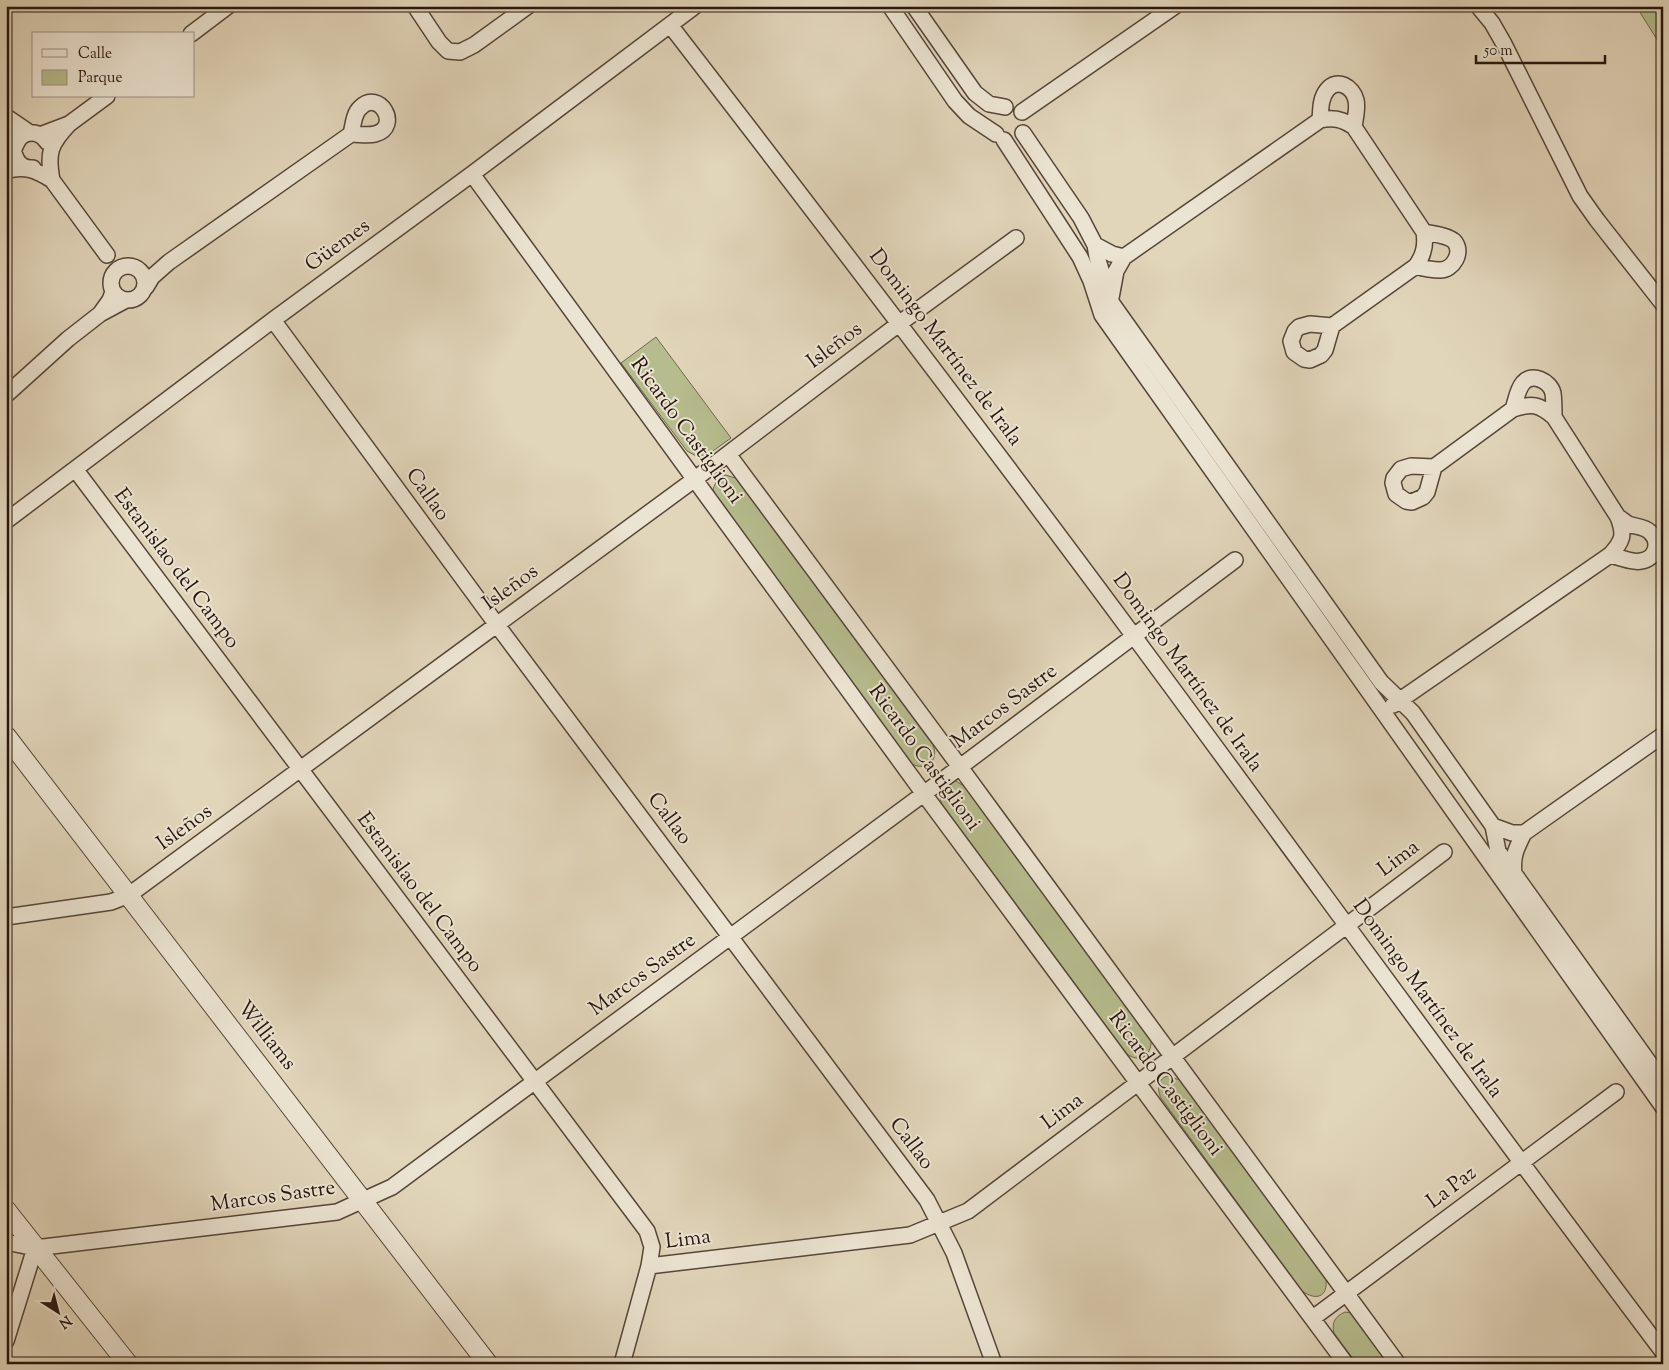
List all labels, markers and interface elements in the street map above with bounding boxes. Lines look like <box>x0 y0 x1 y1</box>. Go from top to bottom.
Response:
legend <box>32 32 195 98</box>
scale bar <box>1476 32 1605 64</box>
text: 50 m <box>1483 41 1513 62</box>
text: Calle <box>78 44 112 65</box>
text: Parque <box>78 68 122 89</box>
street label: Güemes <box>299 212 377 280</box>
street label: Domingo Martínez de Irala <box>861 243 1029 453</box>
street label: Isleños <box>801 315 869 377</box>
street label: Ricardo Castiglioni <box>623 351 750 511</box>
street label: Callao <box>398 462 456 528</box>
street label: Estanislao del Campo <box>106 483 246 655</box>
street label: Isleños <box>477 557 545 619</box>
street label: Domingo Martínez de Irala <box>1104 567 1270 779</box>
street label: Marcos Sastre <box>946 657 1064 757</box>
street label: Ricardo Castiglioni <box>861 678 988 838</box>
street label: Callao <box>639 786 699 852</box>
street label: Isleños <box>151 797 219 859</box>
street label: Estanislao del Campo <box>349 807 489 979</box>
street label: Lima <box>1372 833 1427 885</box>
street label: Domingo Martínez de Irala <box>1344 893 1510 1105</box>
street label: Marcos Sastre <box>583 926 703 1024</box>
street label: Williams <box>229 995 303 1077</box>
street label: Ricardo Castiglioni <box>1100 1005 1230 1163</box>
street label: Lima <box>1036 1086 1091 1138</box>
street label: Callao <box>881 1111 941 1177</box>
street label: La Paz <box>1421 1159 1483 1217</box>
street label: Marcos Sastre <box>209 1173 337 1221</box>
street label: Lima <box>663 1222 713 1258</box>
north arrow <box>32 1288 82 1338</box>
text: N <box>54 1310 75 1332</box>

